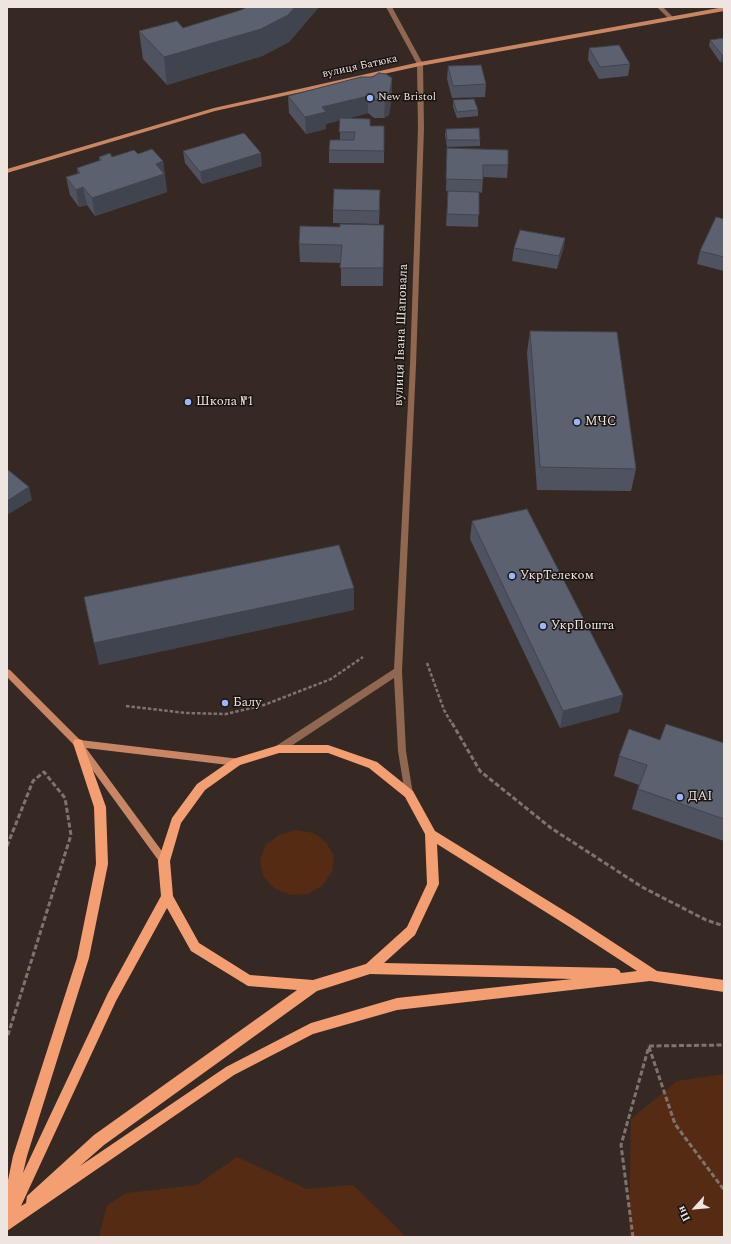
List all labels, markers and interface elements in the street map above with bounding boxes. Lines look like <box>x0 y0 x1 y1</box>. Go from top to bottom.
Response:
street label: вулиця Батюка <box>321 53 399 81</box>
place label: New Bristol <box>378 91 436 105</box>
marker: New Bristol <box>365 93 375 103</box>
street label: вулиця Івана Шаповала <box>392 264 412 406</box>
place label: Школа №1 <box>196 394 253 410</box>
marker: Школа №1 <box>183 397 193 407</box>
place label: МЧС <box>585 414 616 430</box>
marker: МЧС <box>572 417 582 427</box>
place label: УкрТелеком <box>520 568 594 584</box>
marker: УкрТелеком <box>507 571 517 581</box>
place label: УкрПошта <box>551 618 614 634</box>
marker: УкрПошта <box>538 621 548 631</box>
place label: Балу <box>233 695 261 711</box>
marker: Балу <box>220 698 230 708</box>
place label: ДАI <box>688 789 712 805</box>
marker: ДАI <box>675 792 685 802</box>
north arrow <box>675 1188 715 1228</box>
text: Пн <box>673 1203 695 1225</box>

